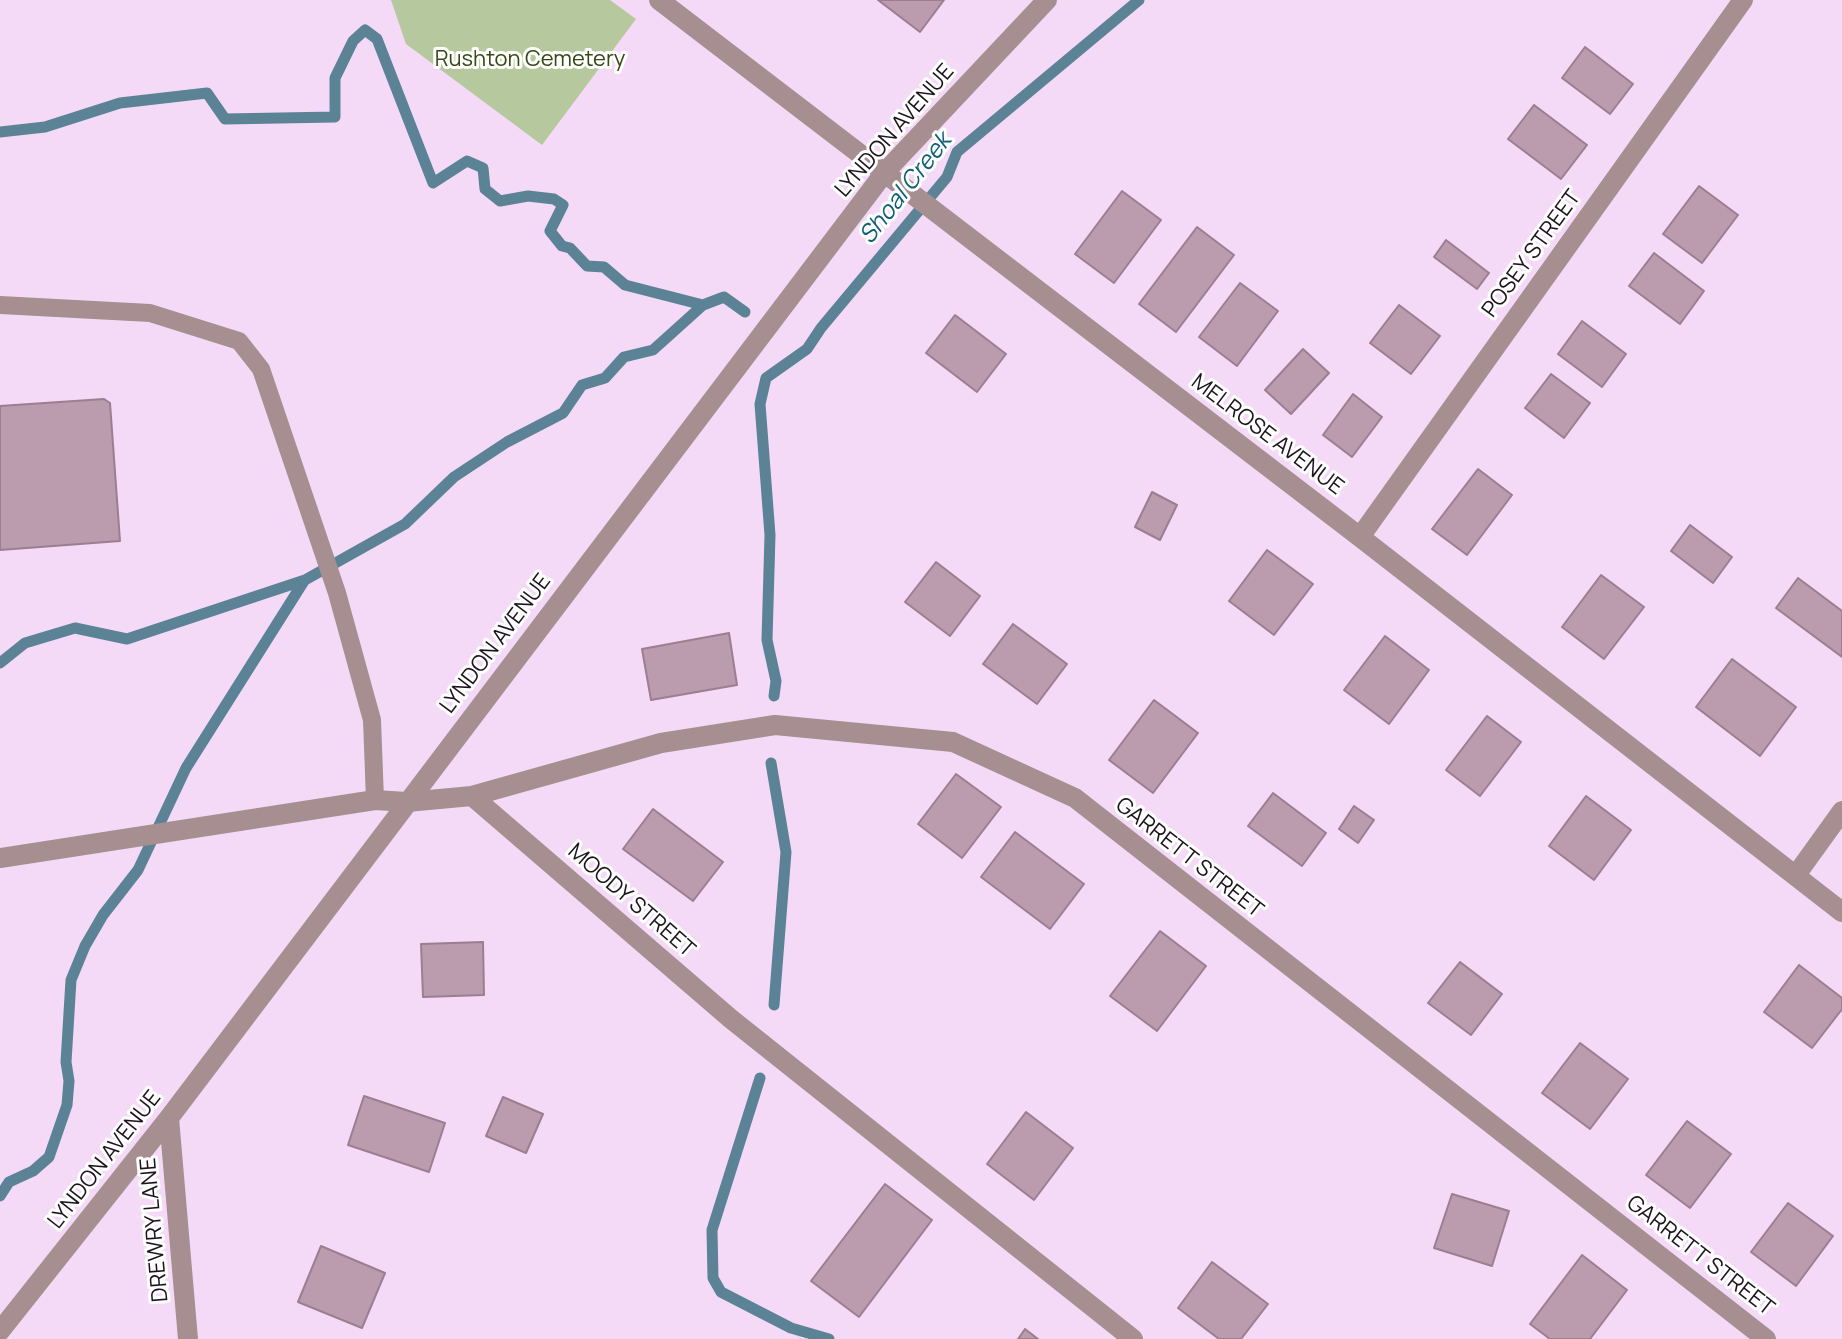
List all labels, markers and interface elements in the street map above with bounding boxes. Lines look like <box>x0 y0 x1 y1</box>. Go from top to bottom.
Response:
park label: Rushton Cemetery <box>435 47 625 73</box>
street label: LYNDON AVENUE <box>830 59 960 203</box>
water label: Shoal Creek <box>854 128 958 250</box>
street label: POSEY STREET <box>1477 185 1587 323</box>
street label: MELROSE AVENUE <box>1186 369 1348 501</box>
street label: LYNDON AVENUE <box>435 569 557 719</box>
street label: GARRETT STREET <box>1110 792 1268 924</box>
street label: MOODY STREET <box>562 839 700 963</box>
street label: LYNDON AVENUE <box>43 1086 167 1234</box>
street label: DREWRY LANE <box>136 1157 174 1303</box>
street label: GARRETT STREET <box>1621 1190 1779 1322</box>

